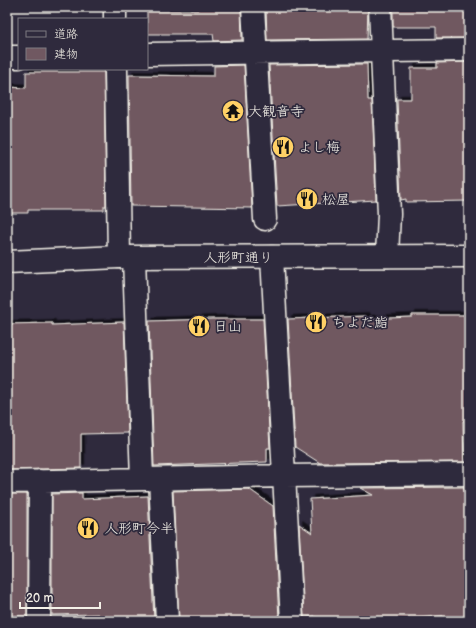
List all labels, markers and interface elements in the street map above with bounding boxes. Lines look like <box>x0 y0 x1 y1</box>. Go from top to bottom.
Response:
legend <box>18 18 148 70</box>
text: 道路 <box>54 27 78 42</box>
text: 建物 <box>54 47 78 62</box>
temple icon: 大観音寺 <box>220 98 246 124</box>
place label: 大観音寺 <box>248 103 304 120</box>
restaurant icon: よし梅 <box>270 134 296 160</box>
place label: よし梅 <box>298 139 340 156</box>
restaurant icon: 松屋 <box>294 186 320 212</box>
place label: 松屋 <box>322 191 350 208</box>
street label: 人形町通り <box>203 249 273 266</box>
restaurant icon: ちよだ鮨 <box>303 309 329 335</box>
restaurant icon: 日山 <box>186 313 212 339</box>
place label: ちよだ鮨 <box>332 314 388 331</box>
place label: 日山 <box>214 318 242 335</box>
restaurant icon: 人形町今半 <box>75 515 101 541</box>
place label: 人形町今半 <box>104 520 174 537</box>
scale bar <box>20 584 100 610</box>
text: 20 m <box>26 591 53 606</box>

